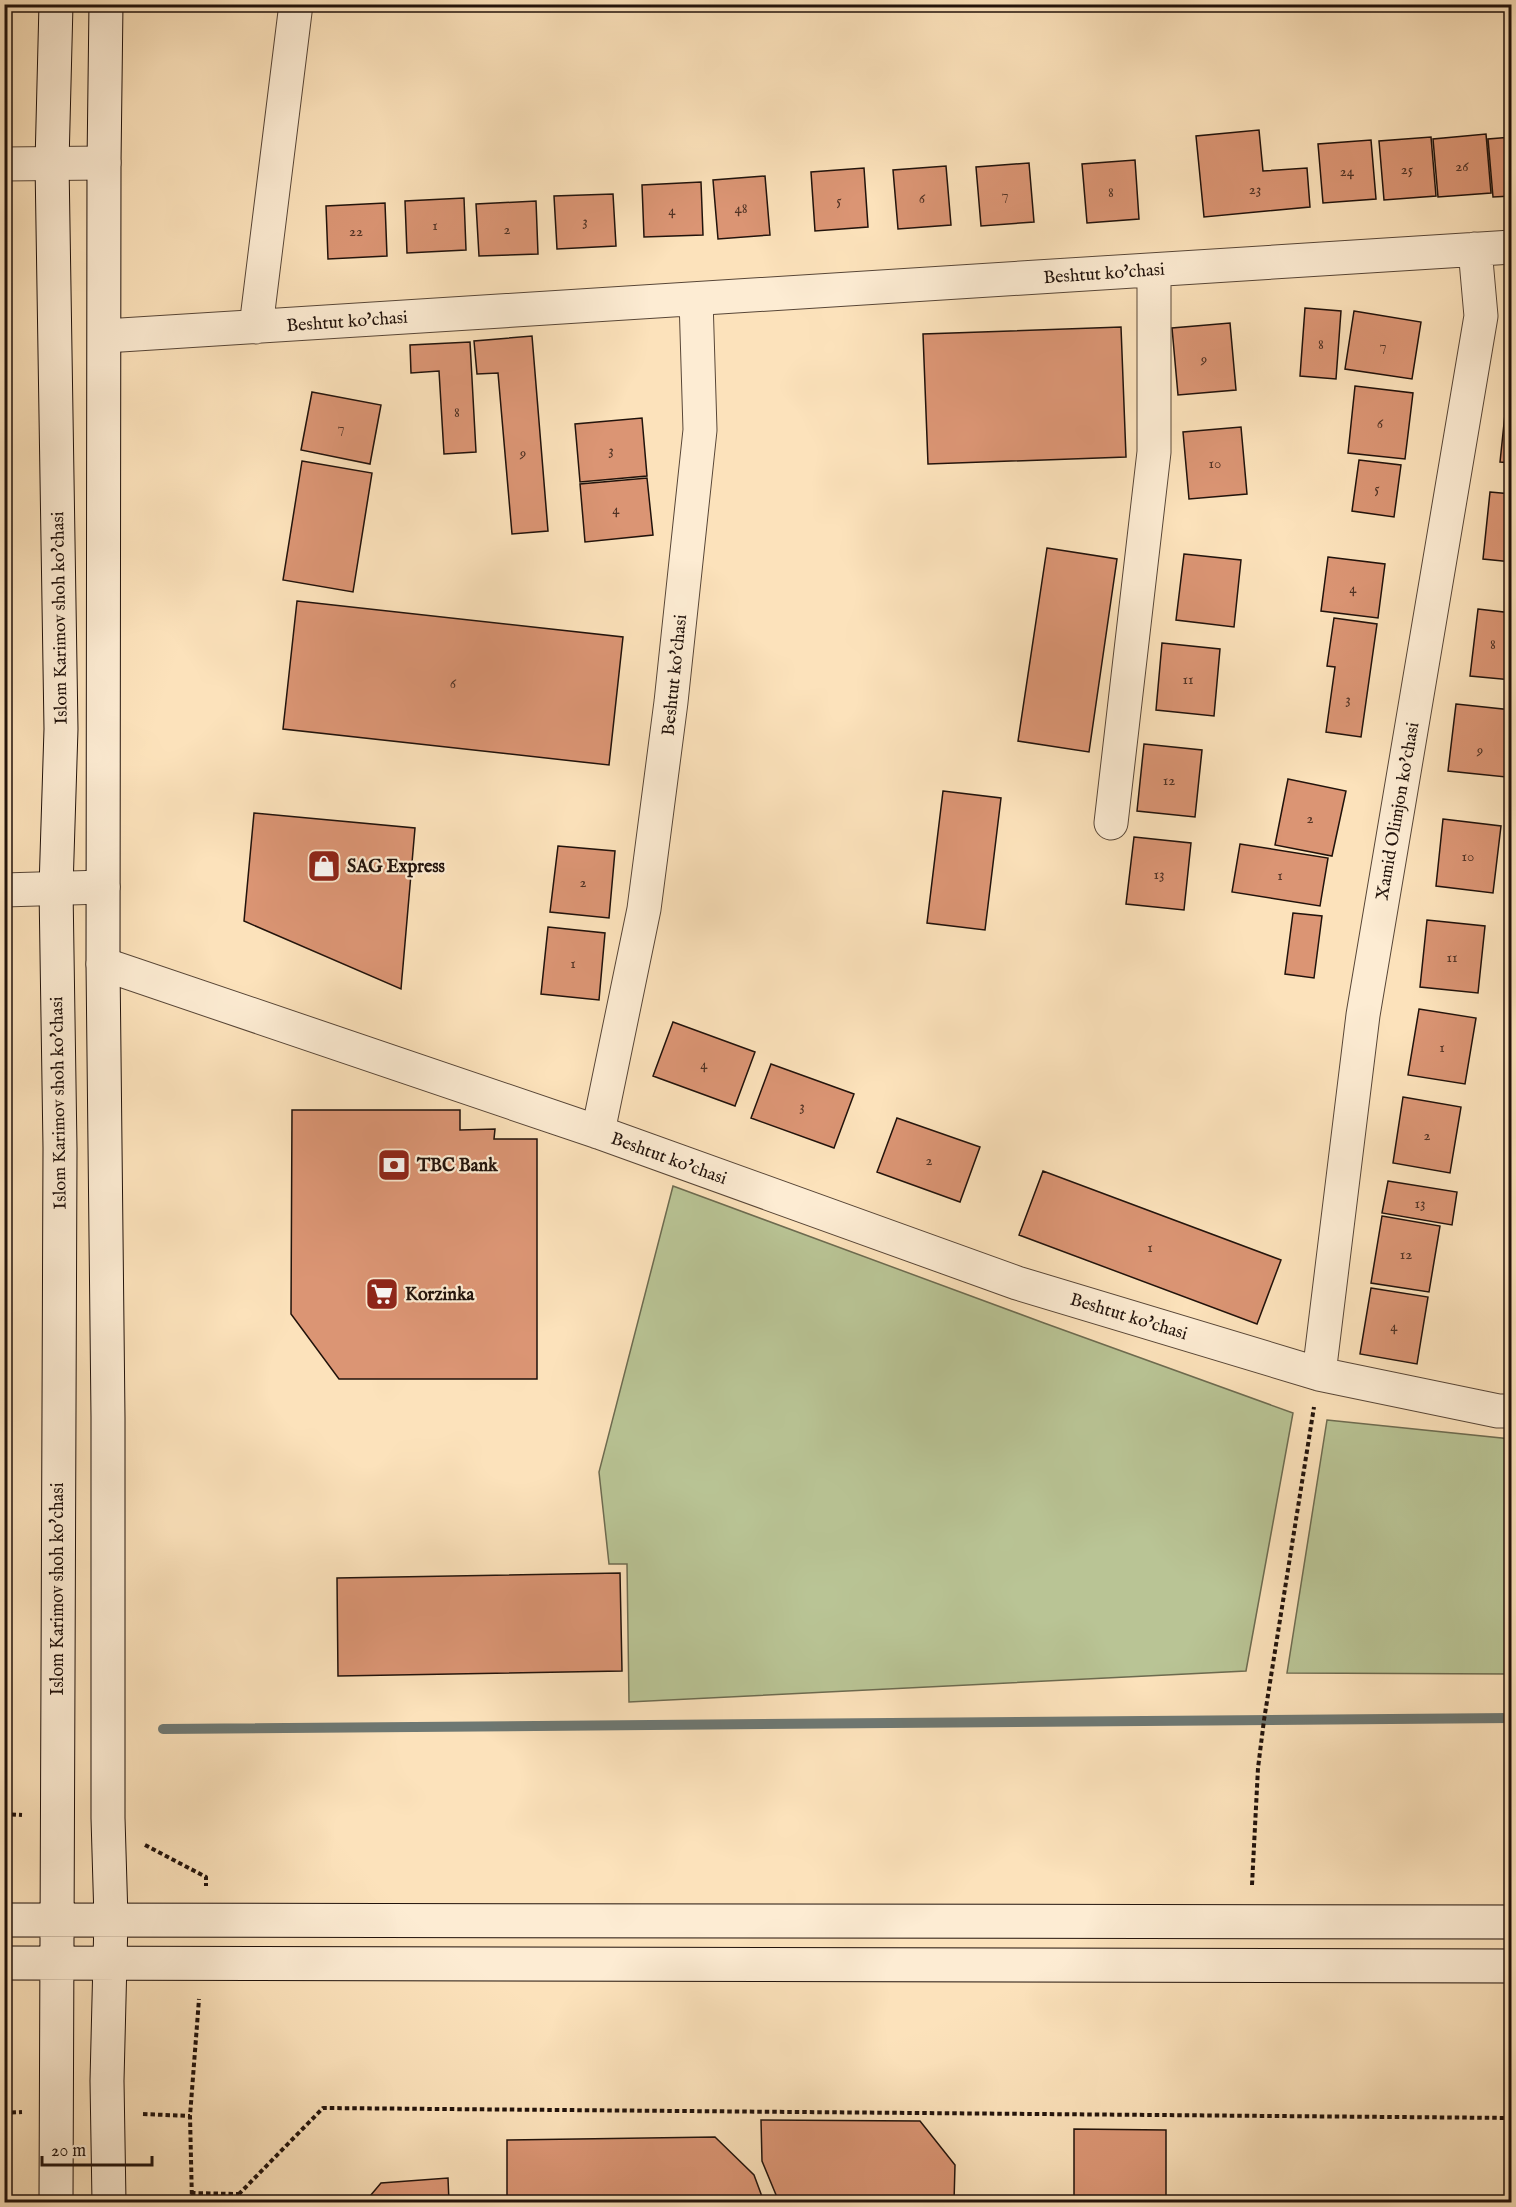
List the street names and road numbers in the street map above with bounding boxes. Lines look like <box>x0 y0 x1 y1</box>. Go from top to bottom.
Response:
street label: Beshtut ko'chasi <box>1043 259 1166 290</box>
street label: Beshtut ko'chasi <box>286 307 409 338</box>
street label: Islom Karimov shoh ko'chasi <box>47 511 74 725</box>
street label: Beshtut ko'chasi <box>658 613 693 737</box>
street label: Xamid Olimjon ko'chasi <box>1371 720 1426 902</box>
street label: Islom Karimov shoh ko'chasi <box>46 996 73 1210</box>
street label: Beshtut ko'chasi <box>607 1128 730 1191</box>
street label: Beshtut ko'chasi <box>1067 1289 1190 1346</box>
street label: Islom Karimov shoh ko'chasi <box>47 1482 70 1696</box>

